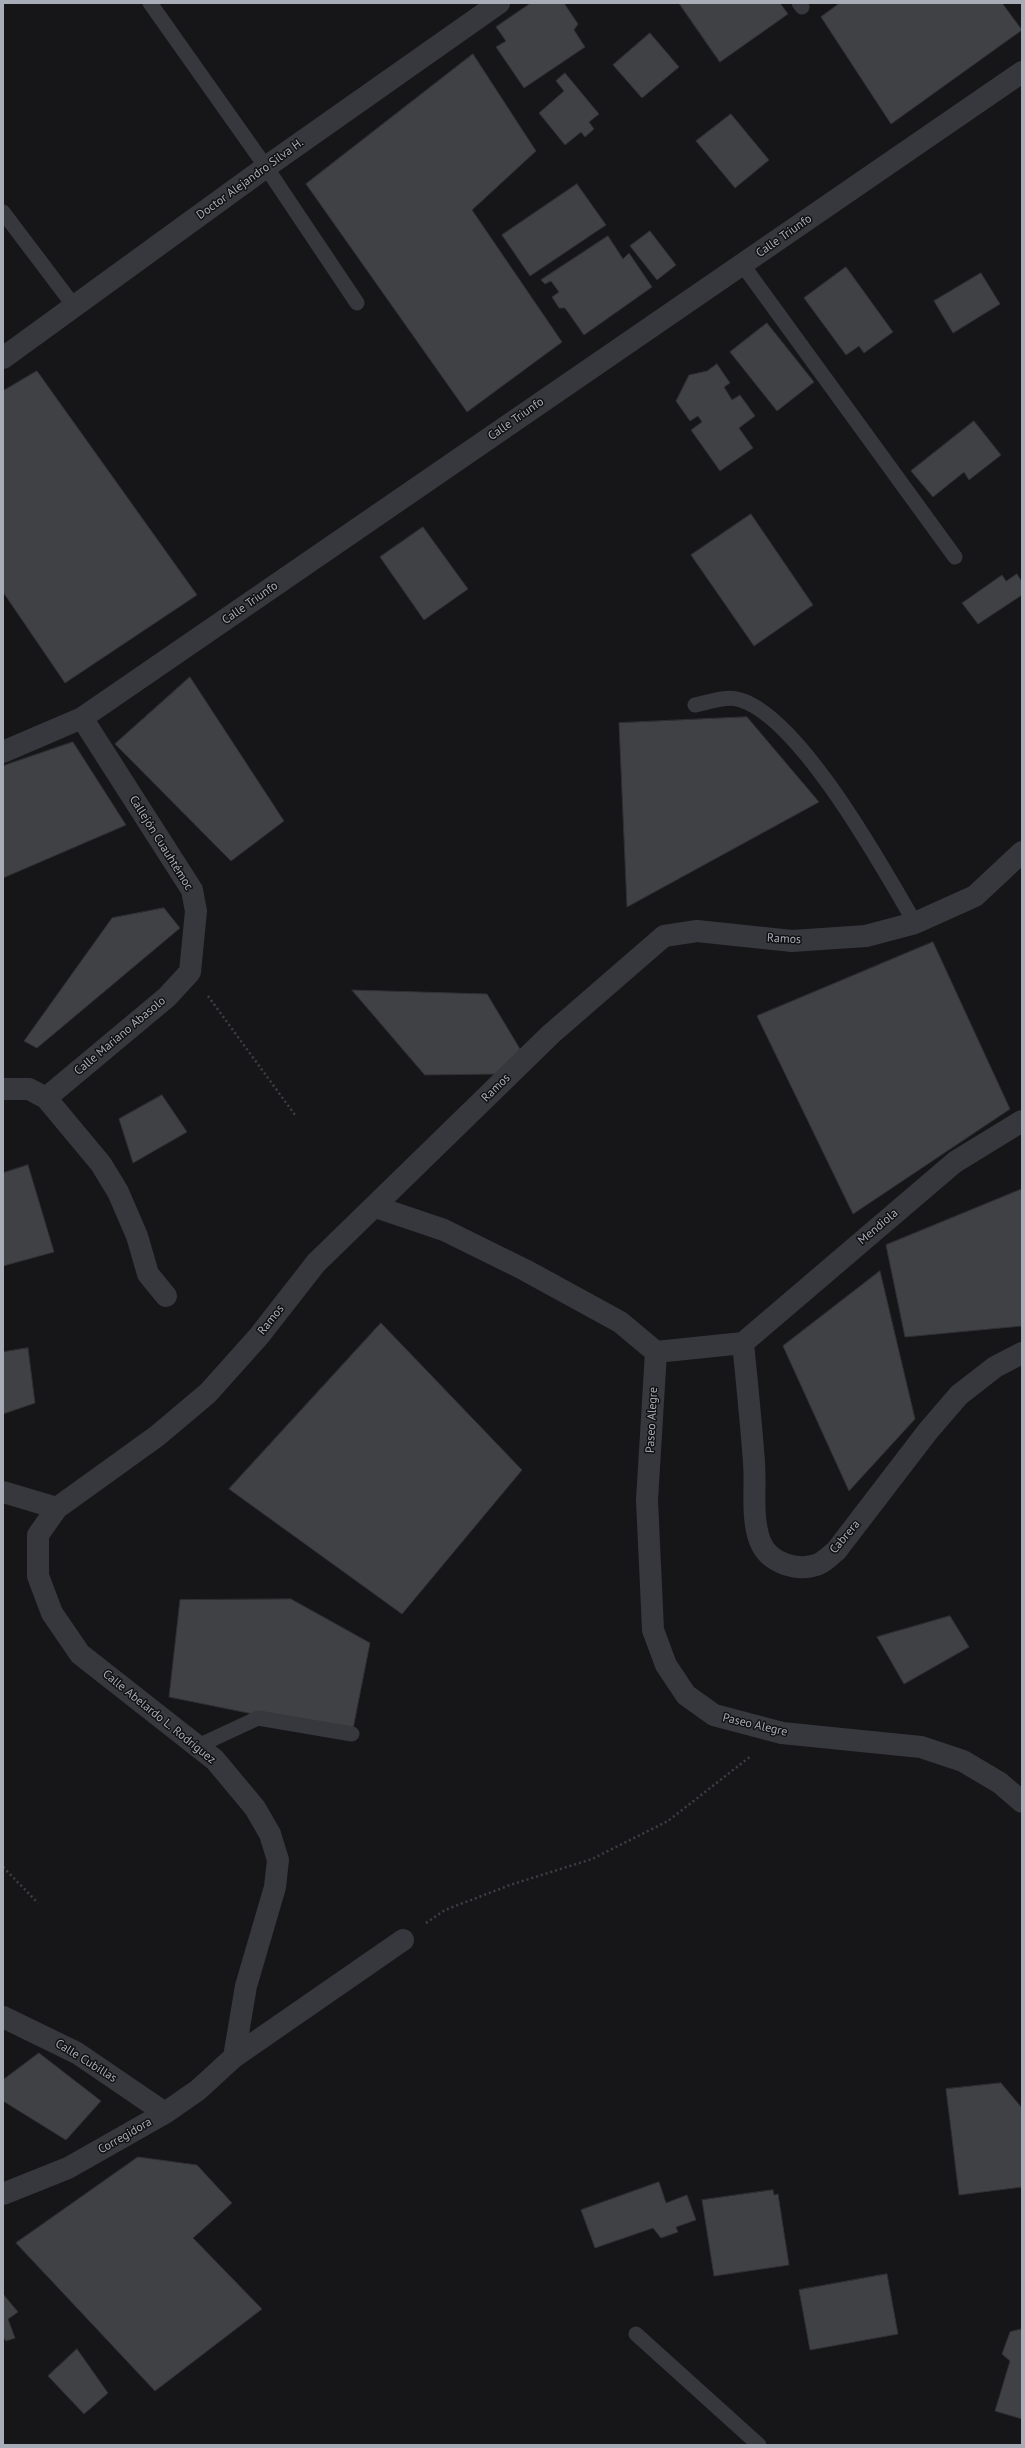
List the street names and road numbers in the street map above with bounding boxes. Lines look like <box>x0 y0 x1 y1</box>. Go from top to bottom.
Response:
street label: Doctor Alejandro Silva H. <box>194 135 306 223</box>
street label: Calle Triunfo <box>753 212 815 260</box>
street label: Calle Triunfo <box>485 395 547 443</box>
street label: Calle Triunfo <box>219 579 281 627</box>
street label: Callejón Cuauhtémoc <box>126 793 196 893</box>
street label: Ramos <box>767 931 801 947</box>
street label: Calle Mariano Abasolo <box>71 994 169 1078</box>
street label: Ramos <box>479 1071 513 1105</box>
street label: Mendiola <box>855 1206 901 1248</box>
street label: Ramos <box>255 1302 287 1338</box>
street label: Paseo Alegre <box>643 1387 661 1453</box>
street label: Cabrera <box>827 1517 863 1557</box>
street label: Calle Abelardo L. Rodríguez <box>100 1667 218 1767</box>
street label: Paseo Alegre <box>721 1711 789 1739</box>
street label: Calle Cubillas <box>53 2036 119 2086</box>
street label: Corregidora <box>96 2115 154 2157</box>

